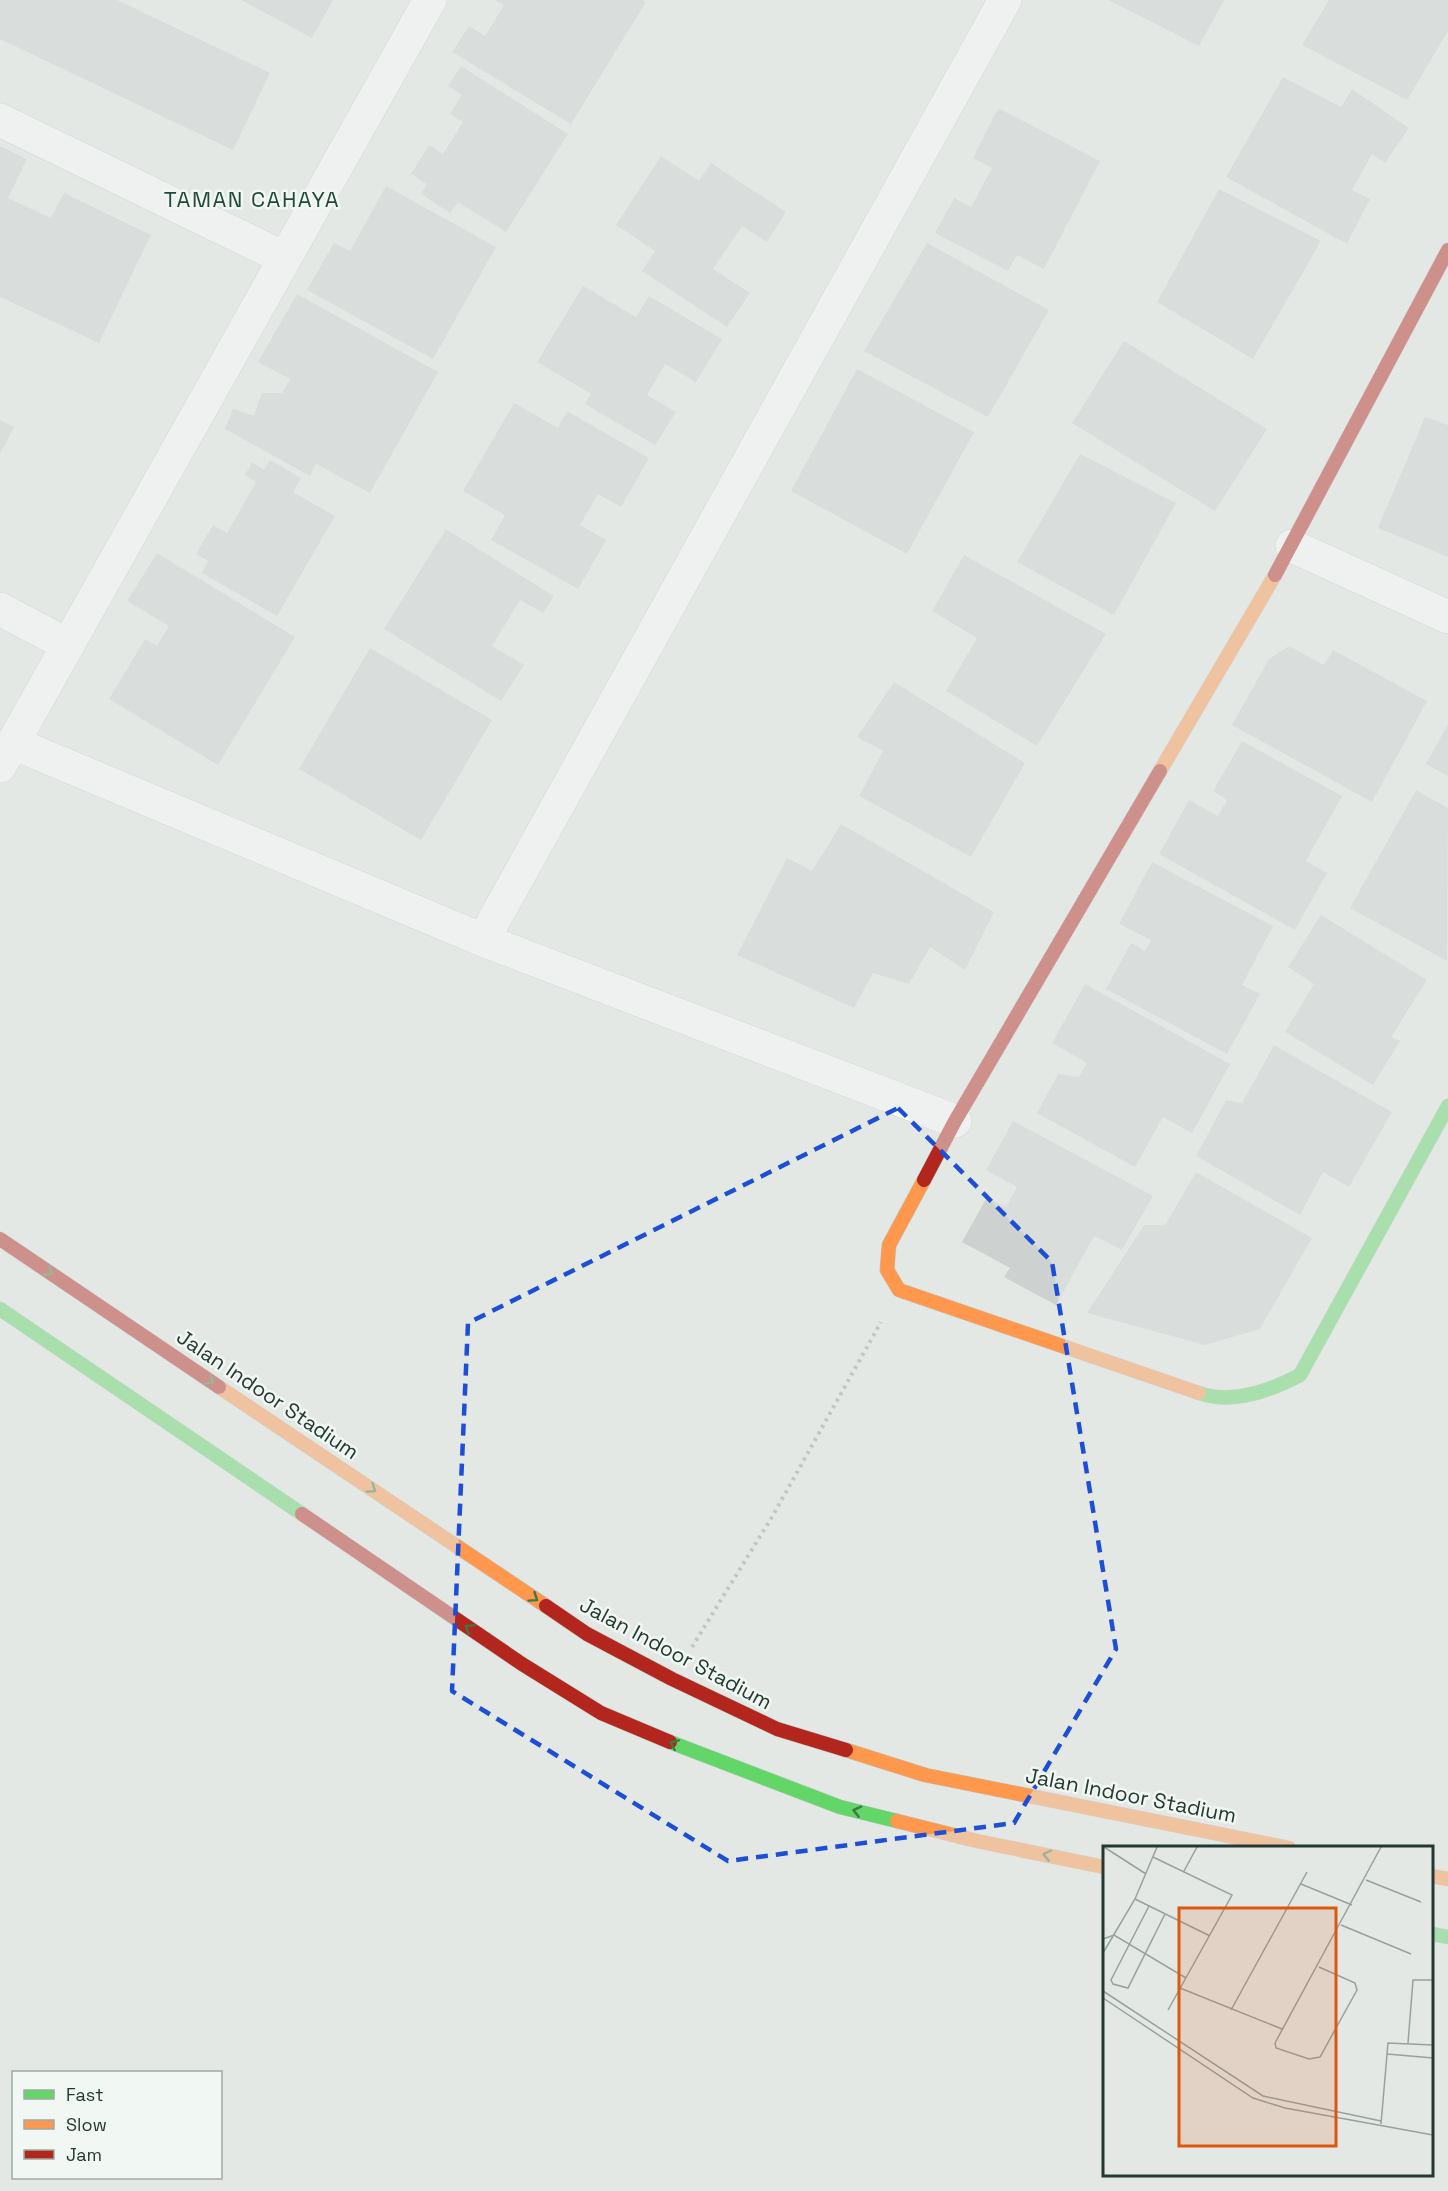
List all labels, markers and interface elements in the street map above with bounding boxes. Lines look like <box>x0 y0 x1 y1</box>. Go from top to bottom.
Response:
district label: TAMAN CAHAYA <box>164 185 340 213</box>
one-way arrow <box>42 1265 53 1276</box>
street label: Jalan Indoor Stadium <box>172 1323 364 1465</box>
one-way arrow <box>204 1373 215 1384</box>
one-way arrow <box>366 1482 376 1494</box>
one-way arrow <box>528 1591 538 1603</box>
street label: Jalan Indoor Stadium <box>575 1591 777 1715</box>
one-way arrow <box>464 1624 475 1635</box>
one-way arrow <box>670 1739 681 1751</box>
street label: Jalan Indoor Stadium <box>1023 1761 1239 1829</box>
one-way arrow <box>853 1805 863 1818</box>
inset map <box>1103 1846 1433 2176</box>
one-way arrow <box>1042 1849 1052 1862</box>
legend <box>12 2071 222 2179</box>
text: Fast <box>66 2083 103 2106</box>
text: Slow <box>66 2113 107 2136</box>
text: Jam <box>66 2143 102 2166</box>

